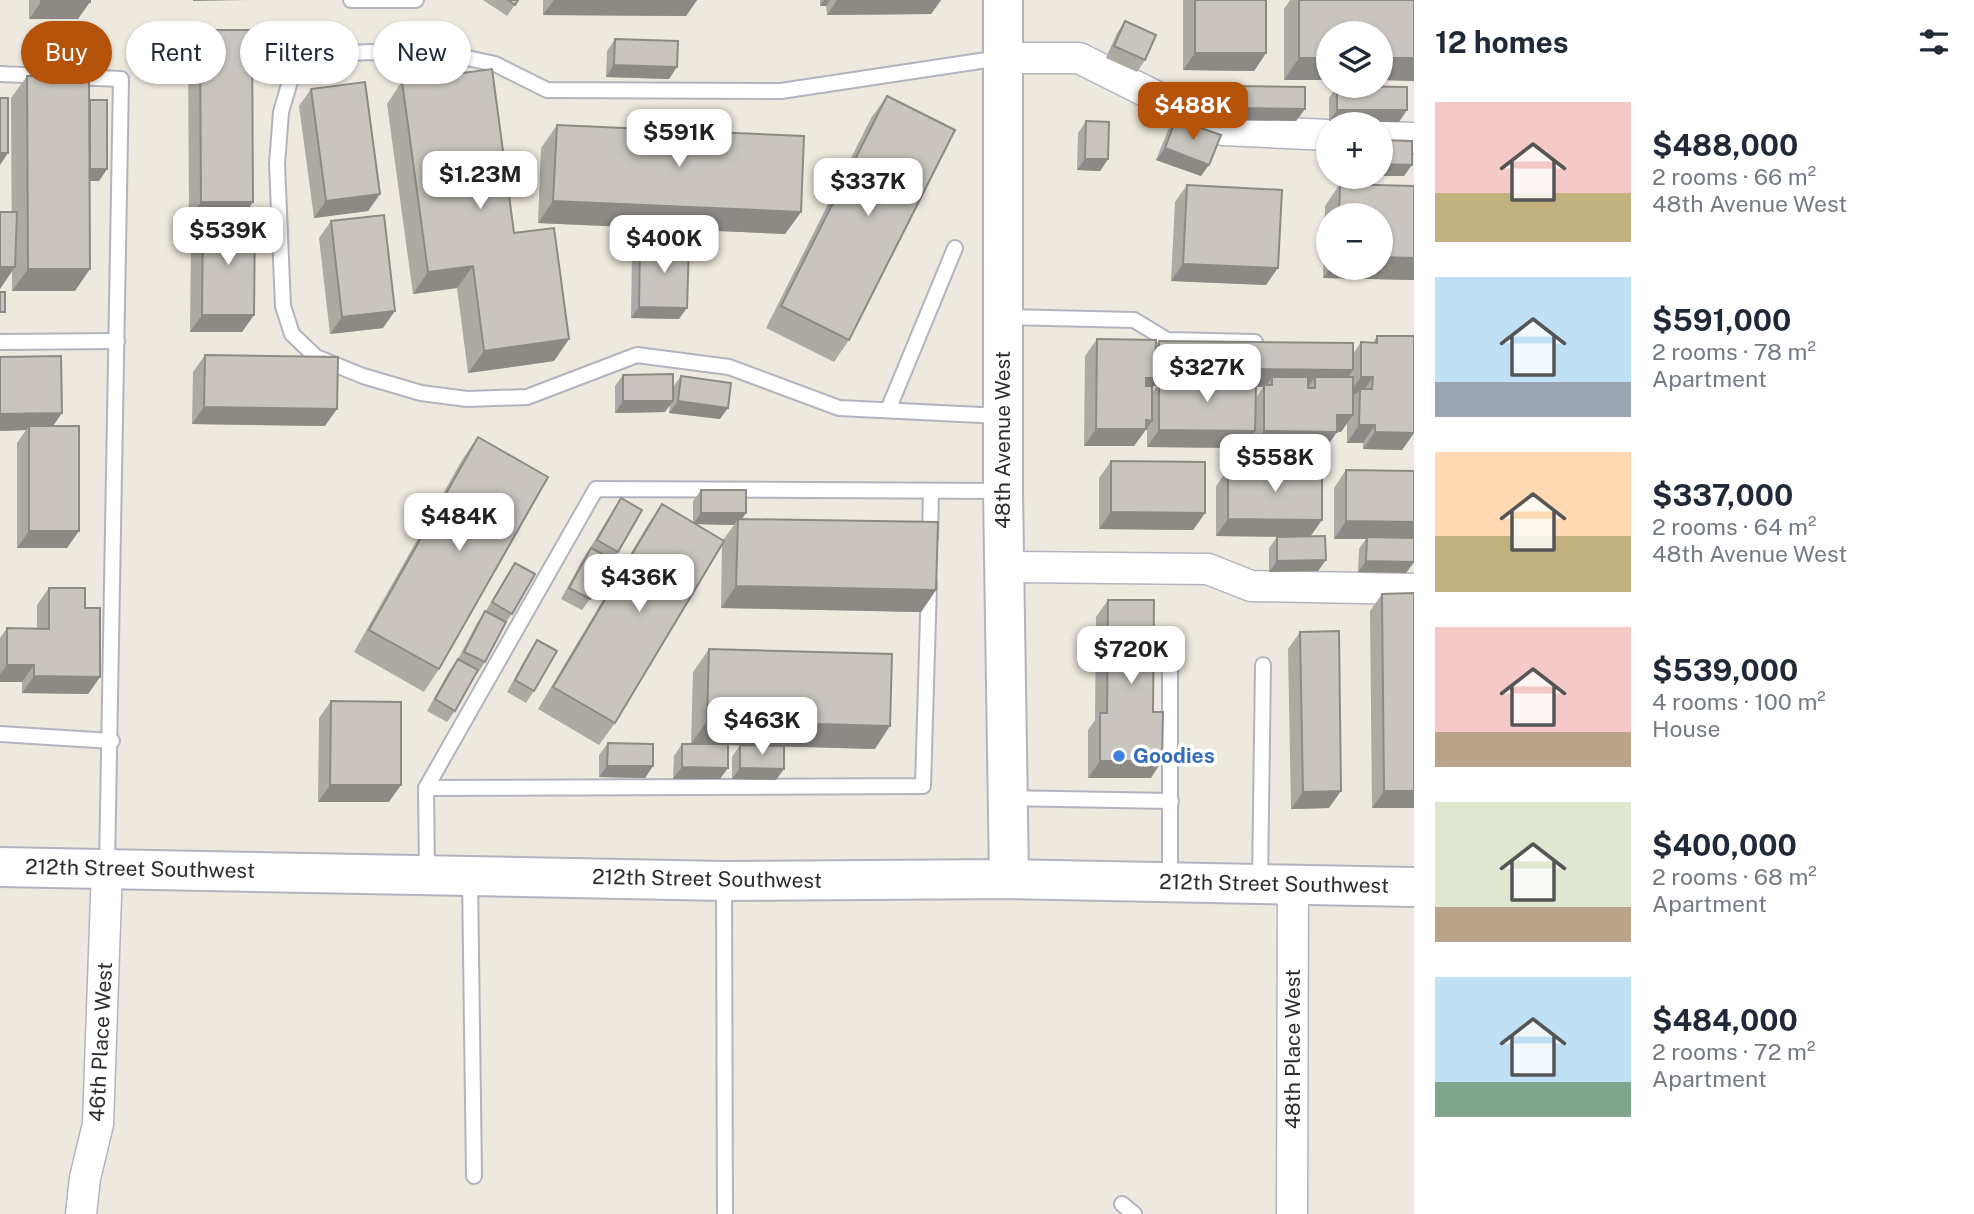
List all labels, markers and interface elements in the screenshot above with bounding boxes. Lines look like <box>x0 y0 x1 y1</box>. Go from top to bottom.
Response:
chip: Buy <box>21 21 112 84</box>
chip: Rent <box>126 21 226 84</box>
chip: Filters <box>240 21 359 84</box>
chip: New <box>373 21 471 84</box>
map controls <box>1316 21 1393 280</box>
button: layers <box>1316 21 1393 98</box>
icon: filters <box>1915 23 1953 61</box>
text: 12 homes <box>1435 24 1569 60</box>
pin: $488K <box>1144 82 1242 142</box>
text: $488K <box>1154 91 1232 118</box>
pin: $591K <box>630 110 728 169</box>
button: + <box>1316 112 1393 189</box>
text: $591K <box>643 118 715 145</box>
text: $488,000 <box>1652 127 1798 163</box>
icon: home <box>1491 130 1575 214</box>
pin: $1.23M <box>423 152 537 211</box>
pin: $337K <box>819 158 917 218</box>
text: $1.23M <box>438 160 522 187</box>
text: 2 rooms · 66 m² <box>1652 163 1816 190</box>
text: $337K <box>830 167 906 194</box>
text: 48th Avenue West <box>1652 190 1847 217</box>
button: − <box>1316 203 1393 280</box>
pin: $539K <box>179 208 277 267</box>
text: $539K <box>189 216 267 243</box>
pin: $400K <box>615 216 713 275</box>
text: $400K <box>626 224 702 251</box>
text: $591,000 <box>1652 302 1791 338</box>
icon: home <box>1491 305 1575 389</box>
text: 2 rooms · 78 m² <box>1652 338 1816 365</box>
pin: $327K <box>1158 344 1256 404</box>
street label: 48th Avenue West <box>990 351 1015 529</box>
text: $327K <box>1169 353 1245 380</box>
text: Apartment <box>1652 365 1767 392</box>
pin: $558K <box>1226 434 1324 494</box>
text: $558K <box>1236 443 1314 470</box>
text: $337,000 <box>1652 477 1793 513</box>
icon: home <box>1491 480 1575 564</box>
pin: $484K <box>410 494 508 553</box>
text: $484K <box>420 502 498 529</box>
text: 2 rooms · 64 m² <box>1652 513 1816 540</box>
text: 48th Avenue West <box>1652 540 1847 567</box>
pin: $436K <box>590 554 688 614</box>
text: $436K <box>600 563 678 590</box>
pin: $720K <box>1082 626 1180 686</box>
text: $720K <box>1093 635 1169 662</box>
text: $539,000 <box>1652 652 1798 688</box>
icon: home <box>1491 655 1575 739</box>
text: 4 rooms · 100 m² <box>1652 688 1826 715</box>
pin: $463K <box>713 698 811 757</box>
text: $463K <box>723 706 801 733</box>
text: House <box>1652 715 1720 742</box>
place label: Goodies <box>1133 743 1215 768</box>
marker: Goodies <box>1111 748 1127 764</box>
text: $400,000 <box>1652 827 1797 863</box>
icon: home <box>1491 830 1575 914</box>
street label: 212th Street Southwest <box>25 854 255 883</box>
text: 2 rooms · 68 m² <box>1652 863 1817 890</box>
street label: 212th Street Southwest <box>592 864 822 893</box>
street label: 212th Street Southwest <box>1159 869 1389 898</box>
text: Apartment <box>1652 890 1767 917</box>
street label: 46th Place West <box>84 961 117 1123</box>
street label: 48th Place West <box>1280 969 1305 1129</box>
text: $484,000 <box>1652 1002 1798 1038</box>
icon: home <box>1491 1005 1575 1089</box>
text: 2 rooms · 72 m² <box>1652 1038 1815 1065</box>
text: Apartment <box>1652 1065 1767 1092</box>

